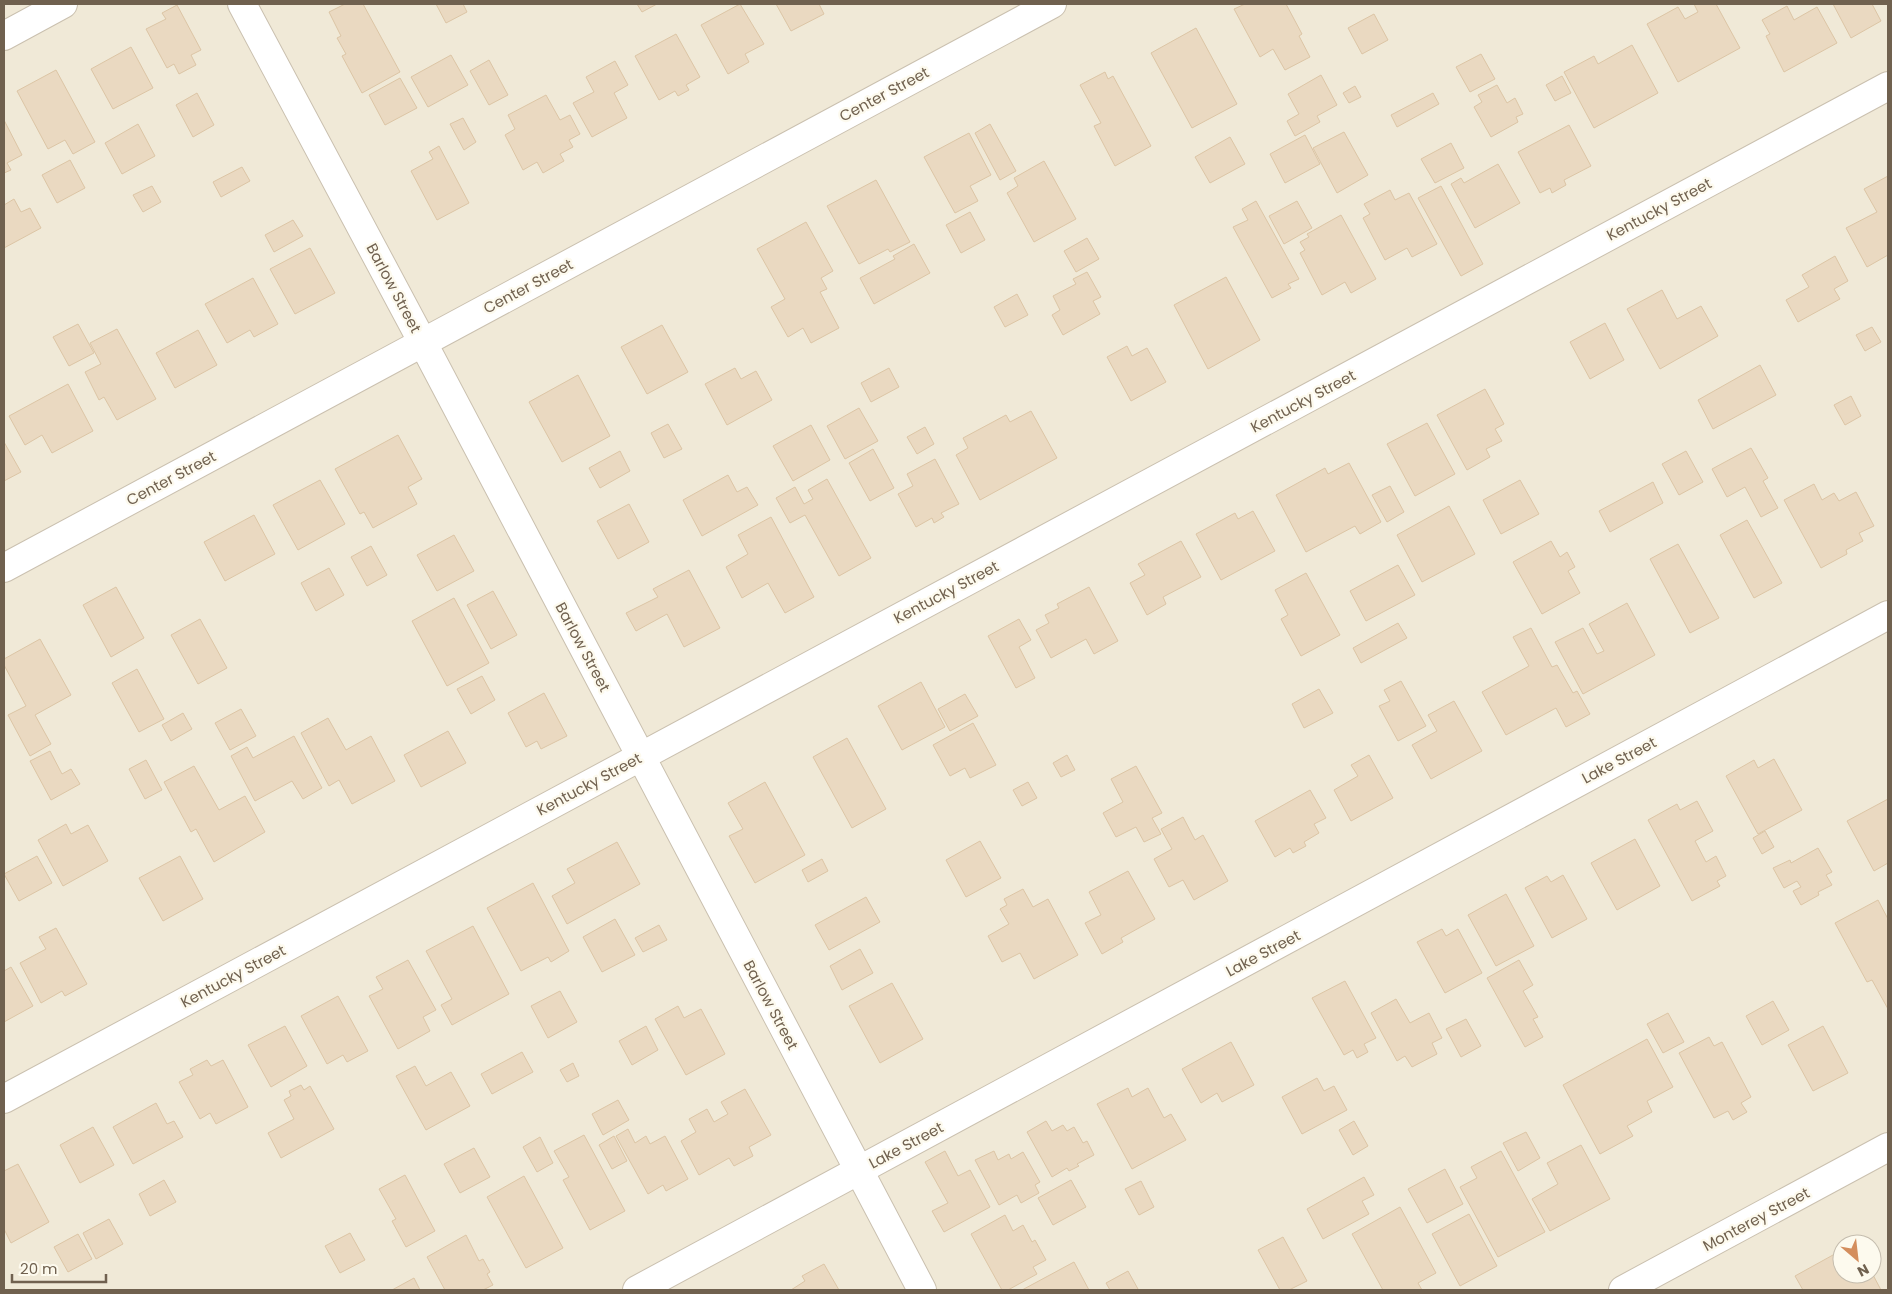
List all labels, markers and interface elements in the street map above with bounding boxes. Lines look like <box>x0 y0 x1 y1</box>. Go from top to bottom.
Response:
street label: Center Street <box>835 62 933 126</box>
street label: Kentucky Street <box>1603 172 1715 246</box>
street label: Barlow Street <box>362 240 426 336</box>
street label: Center Street <box>479 254 577 318</box>
street label: Kentucky Street <box>1247 364 1359 438</box>
street label: Center Street <box>122 446 220 510</box>
street label: Kentucky Street <box>890 555 1002 629</box>
street label: Barlow Street <box>551 599 615 695</box>
street label: Lake Street <box>1578 732 1660 788</box>
street label: Kentucky Street <box>533 747 645 821</box>
street label: Lake Street <box>1222 925 1304 981</box>
street label: Kentucky Street <box>177 939 289 1013</box>
street label: Barlow Street <box>739 957 803 1053</box>
street label: Lake Street <box>865 1117 947 1173</box>
street label: Monterey Street <box>1699 1182 1813 1256</box>
north arrow <box>1832 1234 1882 1284</box>
scale bar <box>12 1252 106 1284</box>
text: 20 m <box>20 1258 58 1279</box>
text: N <box>1854 1259 1872 1282</box>

